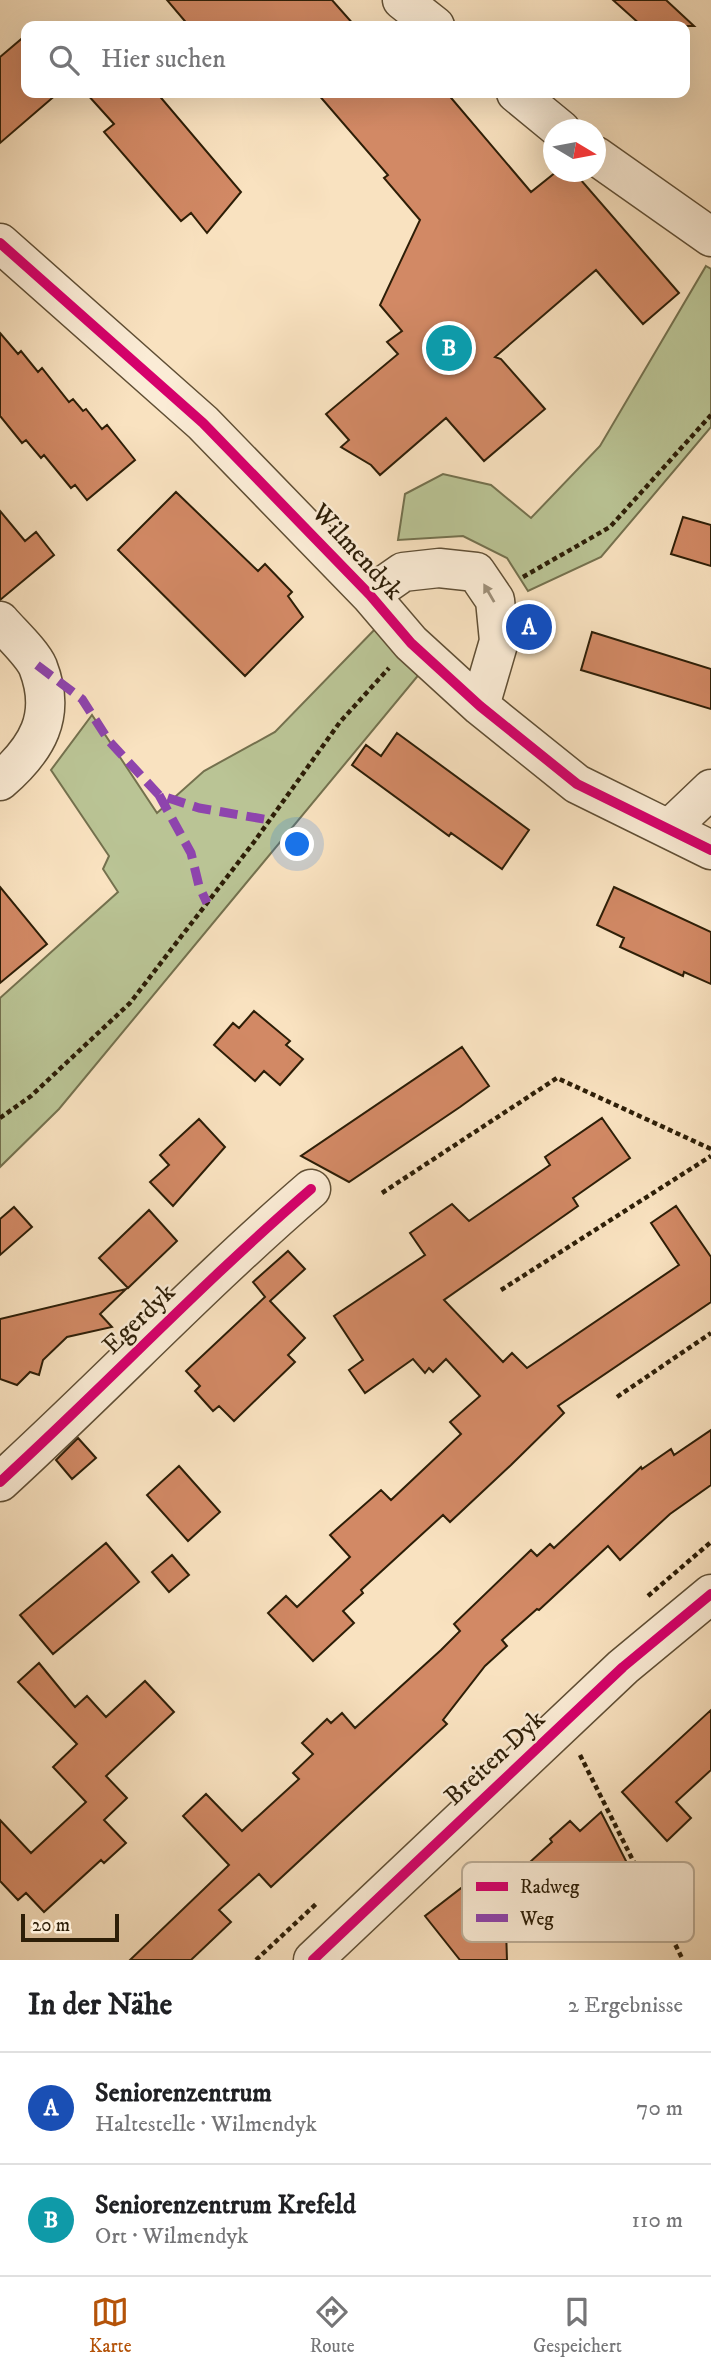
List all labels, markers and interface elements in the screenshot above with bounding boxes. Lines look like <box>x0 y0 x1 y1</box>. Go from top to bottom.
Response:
search box <box>21 21 690 98</box>
icon: search <box>45 41 83 79</box>
text: Hier suchen <box>101 43 226 76</box>
north arrow <box>543 119 606 182</box>
pin: B <box>426 322 472 374</box>
street label: Wilmendyk <box>303 496 410 607</box>
one-way arrow <box>483 583 496 603</box>
pin: A <box>506 601 552 653</box>
your location <box>280 827 314 861</box>
street label: Egerdyk <box>96 1276 183 1362</box>
street label: Breiten Dyk <box>438 1703 552 1813</box>
legend <box>462 1862 694 1942</box>
text: Radweg <box>520 1876 580 1899</box>
text: Weg <box>519 1908 554 1931</box>
scale bar <box>21 1911 119 1943</box>
text: 20 m <box>32 1914 70 1937</box>
text: In der Nähe <box>28 1987 172 2024</box>
text: 2 Ergebnisse <box>568 1991 683 2020</box>
text: Seniorenzentrum <box>95 2077 272 2110</box>
text: A <box>44 2094 58 2123</box>
text: 70 m <box>636 2094 683 2123</box>
text: Haltestelle · Wilmendyk <box>95 2110 317 2139</box>
text: Seniorenzentrum Krefeld <box>95 2189 356 2222</box>
text: B <box>44 2206 58 2235</box>
text: 110 m <box>632 2206 683 2235</box>
text: Ort · Wilmendyk <box>95 2222 249 2251</box>
tab: Karte <box>89 2293 132 2358</box>
tab: Route <box>310 2293 355 2358</box>
tab: Gespeichert <box>533 2293 622 2358</box>

